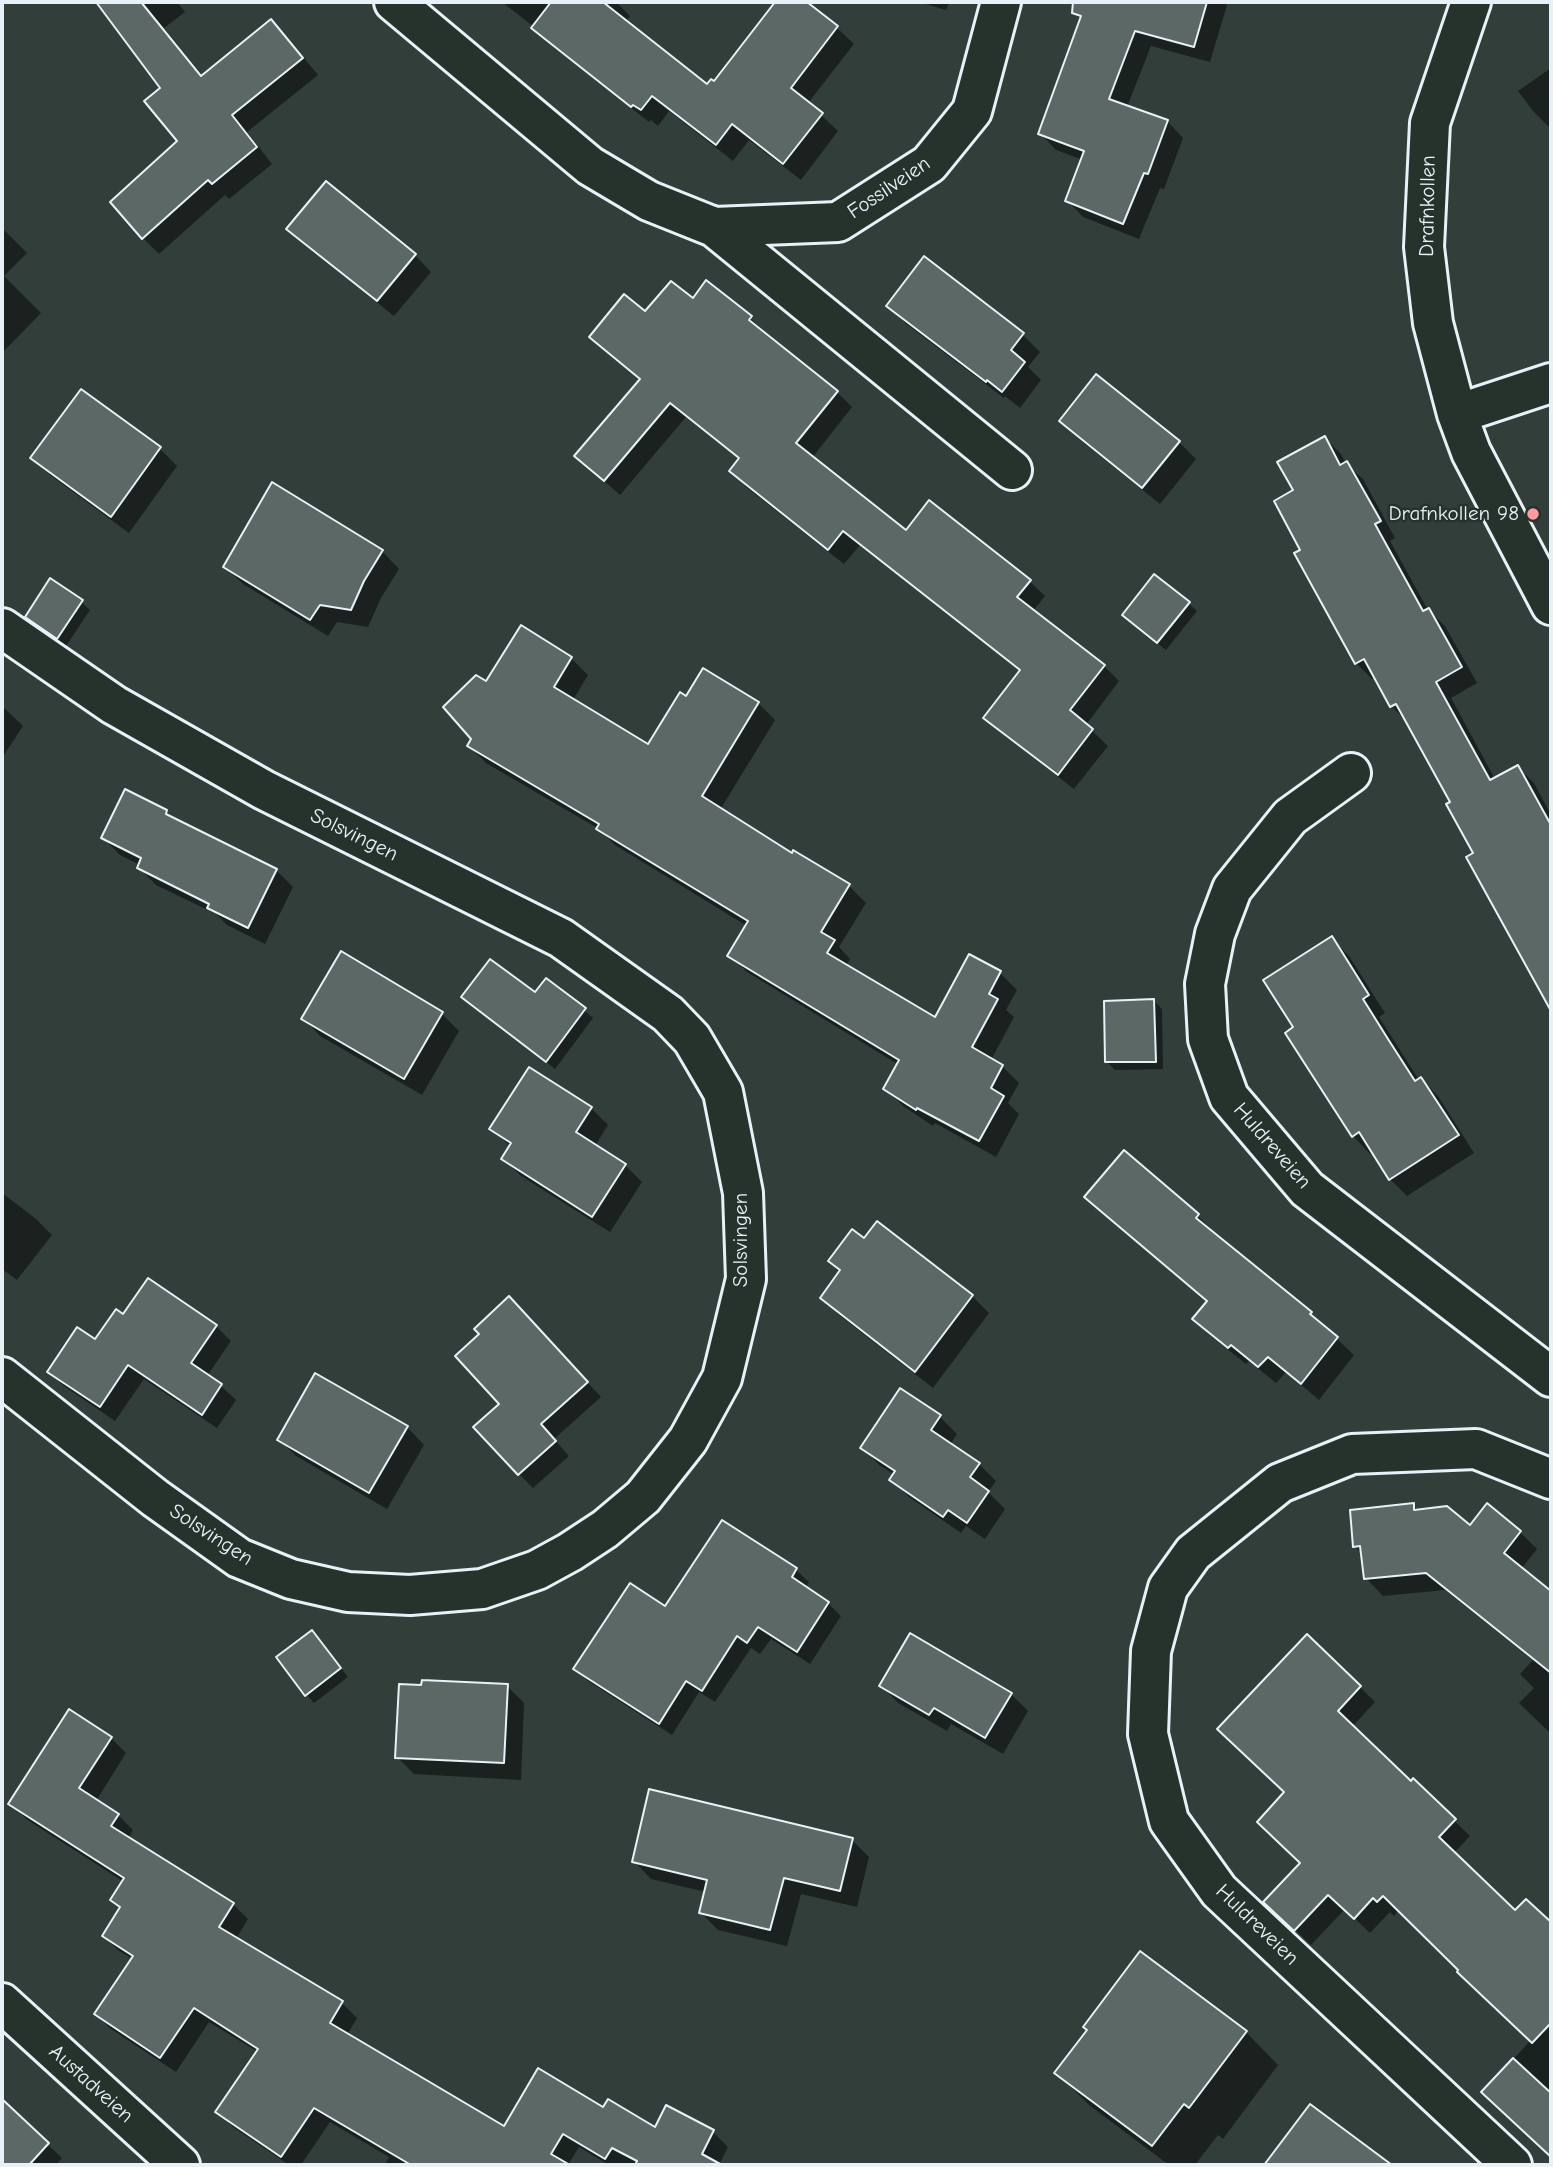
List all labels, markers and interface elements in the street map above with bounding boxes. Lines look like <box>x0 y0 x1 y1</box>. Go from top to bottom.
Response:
street label: Fossilveien <box>843 151 935 225</box>
street label: Drafnkollen <box>1415 155 1441 257</box>
place label: Drafnkollen 98 <box>1388 501 1519 527</box>
marker: Drafnkollen 98 <box>1525 506 1541 522</box>
street label: Solsvingen <box>306 803 402 867</box>
street label: Huldreveien <box>1228 1098 1316 1194</box>
street label: Solsvingen <box>728 1193 754 1287</box>
street label: Solsvingen <box>165 1499 257 1571</box>
street label: Huldreveien <box>1210 1879 1304 1971</box>
street label: Austadveien <box>44 2040 138 2128</box>

